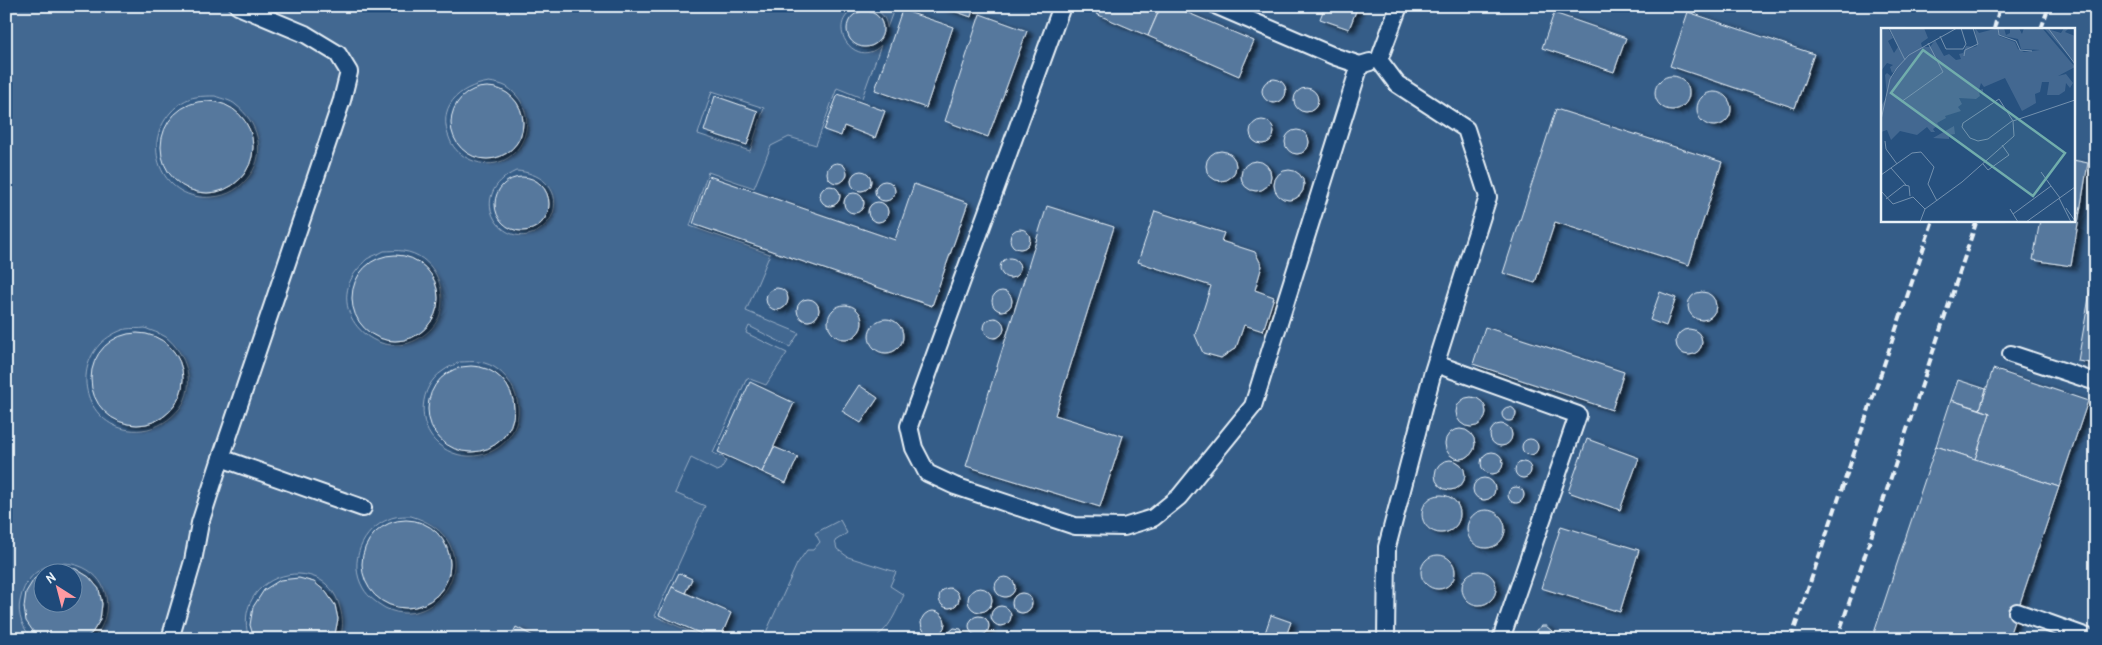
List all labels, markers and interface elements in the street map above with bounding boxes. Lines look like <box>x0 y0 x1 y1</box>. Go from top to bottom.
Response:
inset map <box>1881 28 2074 221</box>
north arrow <box>32 562 82 612</box>
text: N <box>41 567 59 587</box>

